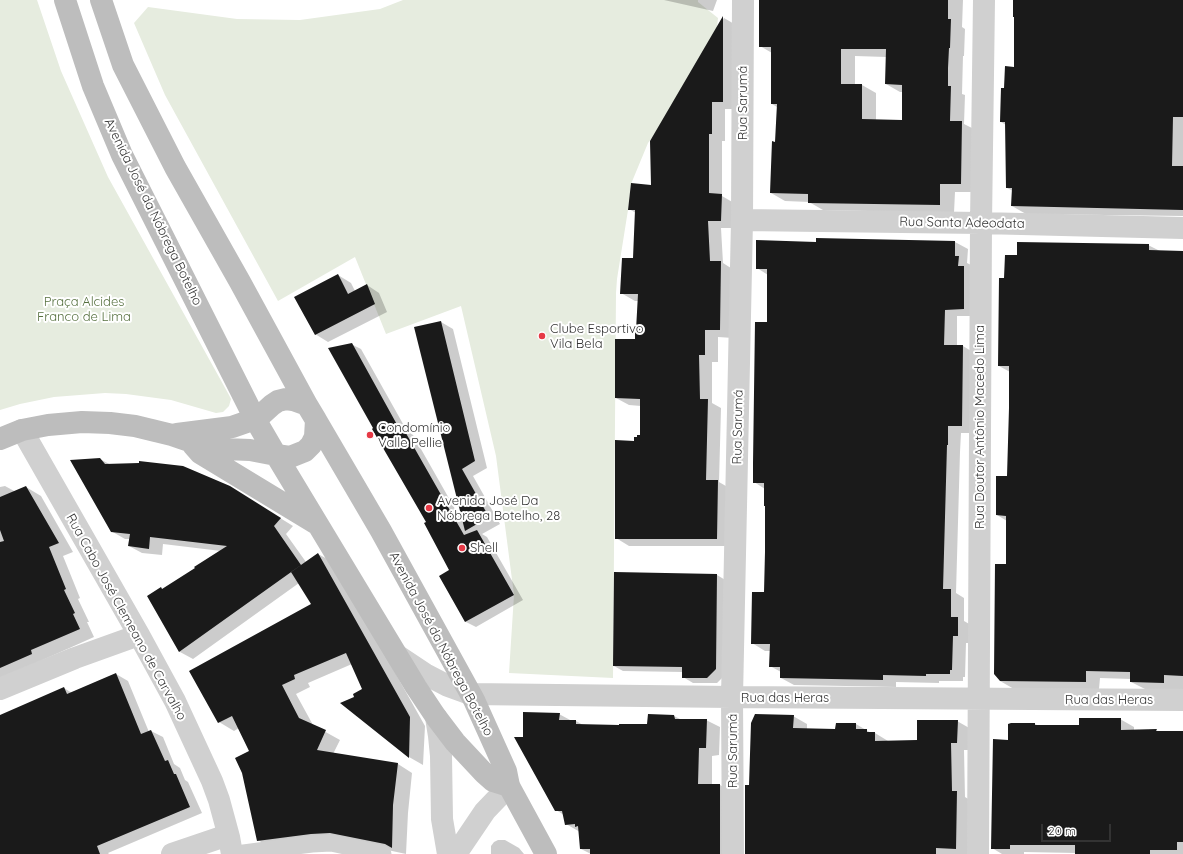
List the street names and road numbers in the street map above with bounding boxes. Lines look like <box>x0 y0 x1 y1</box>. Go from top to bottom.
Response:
street label: Rua Sarumá <box>735 66 751 140</box>
street label: Avenida José da Nóbrega Botelho <box>101 116 205 308</box>
street label: Rua Santa Adeodata <box>899 214 1025 232</box>
street label: Rua Doutor Antônio Macedo Lima <box>972 325 988 529</box>
street label: Rua Sarumá <box>730 390 746 464</box>
street label: Rua Cabo José Clemeano de Carvalho <box>62 511 190 723</box>
street label: Avenida José da Nóbrega Botelho <box>386 549 496 739</box>
street label: Rua das Heras <box>741 690 829 706</box>
street label: Rua das Heras <box>1065 692 1153 708</box>
street label: Rua Sarumá <box>725 714 741 788</box>

